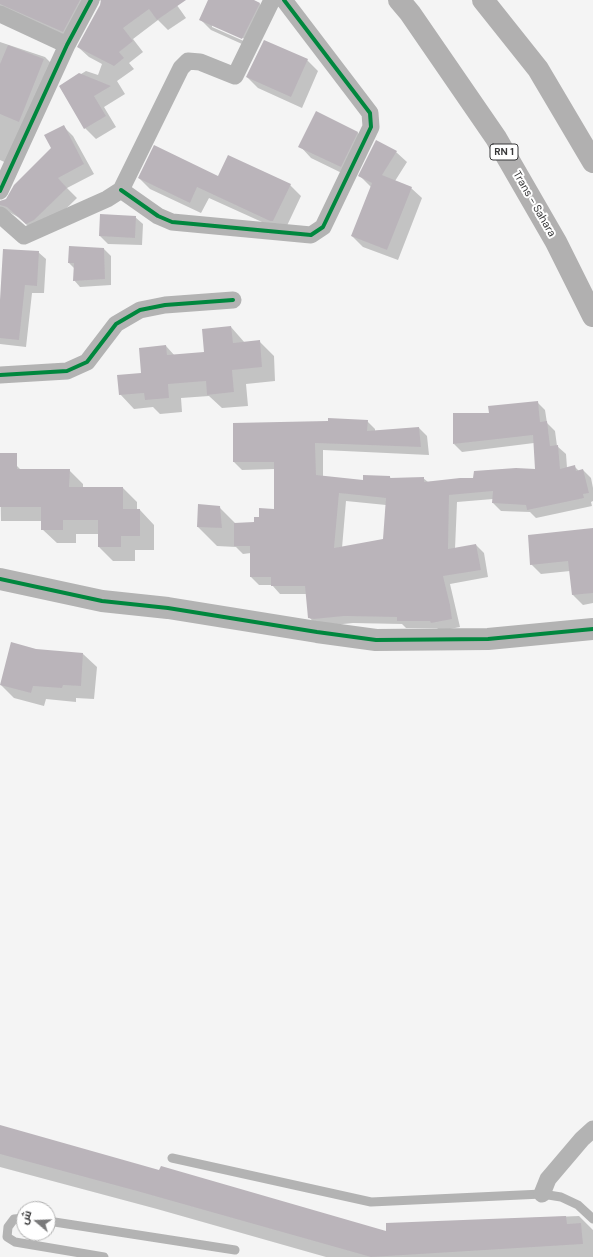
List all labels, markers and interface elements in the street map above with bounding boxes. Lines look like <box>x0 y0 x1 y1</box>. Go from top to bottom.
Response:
road number: RN 1 <box>490 144 518 160</box>
street label: Trans - Sahara <box>510 169 558 239</box>
north arrow <box>16 1201 56 1241</box>
text: ش <box>17 1208 35 1226</box>

